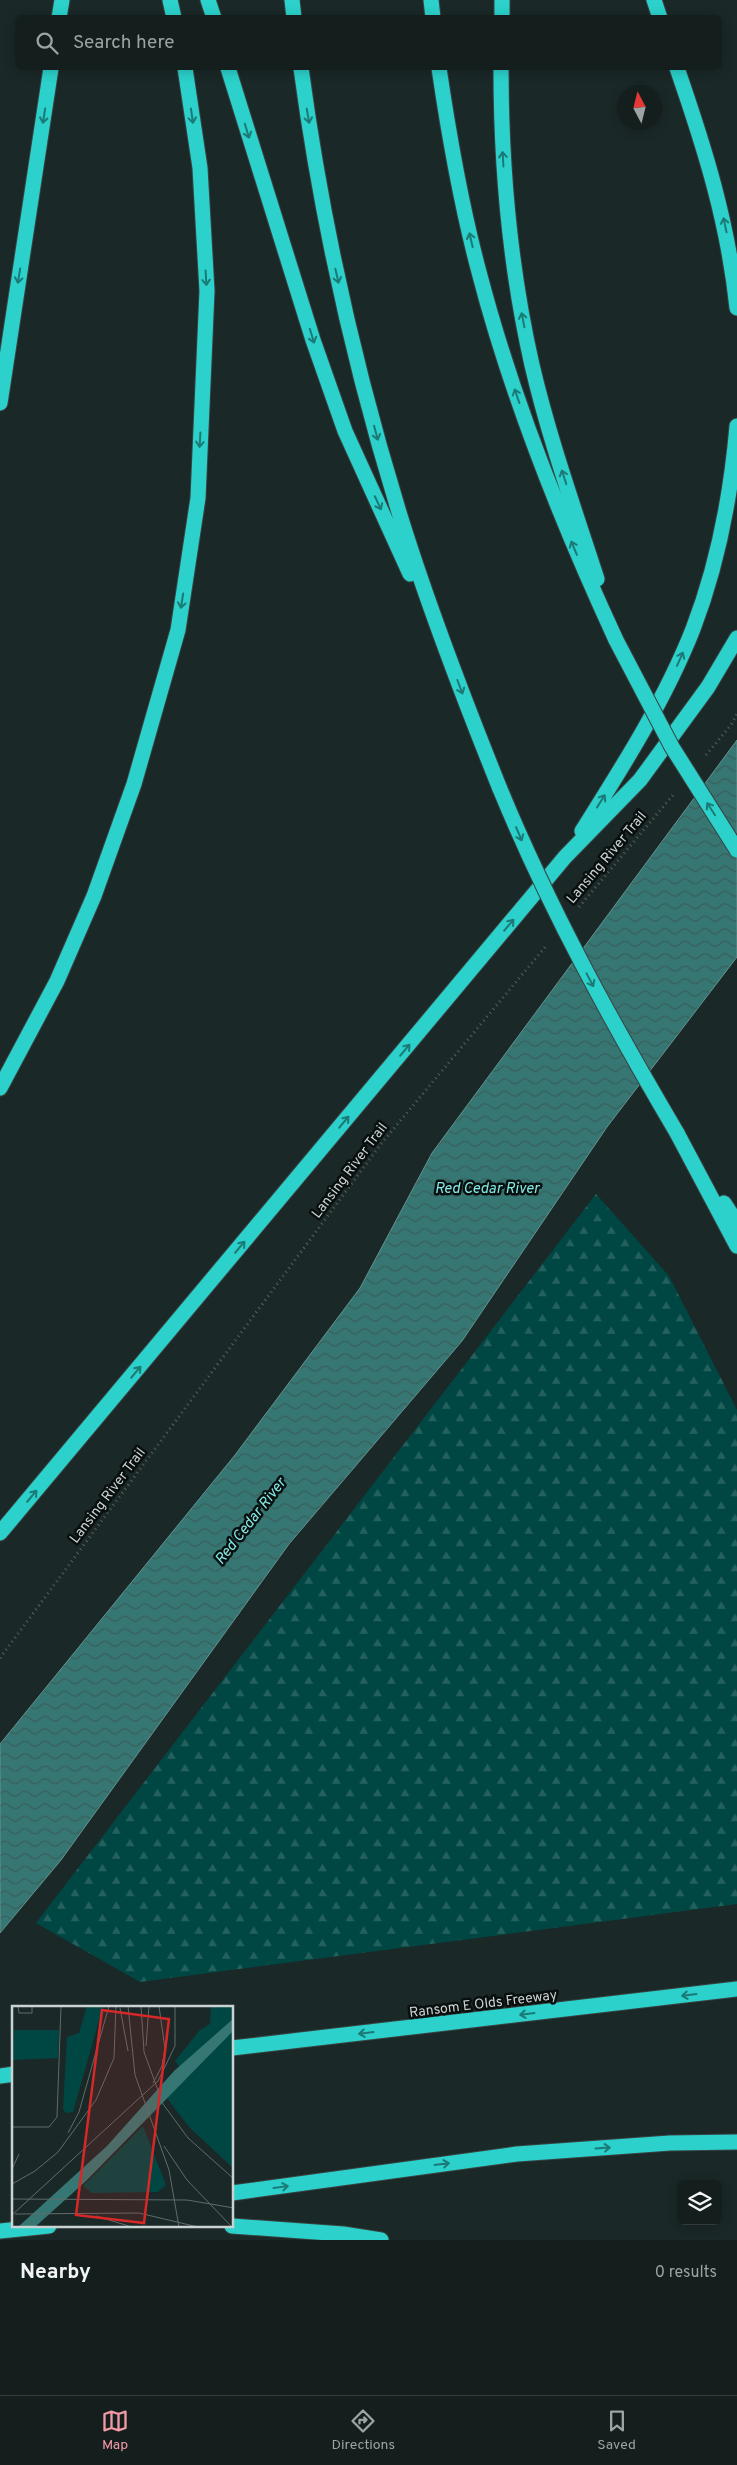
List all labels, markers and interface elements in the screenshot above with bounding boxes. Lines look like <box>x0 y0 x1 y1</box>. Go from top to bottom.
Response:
search box <box>15 15 722 70</box>
icon: search <box>33 29 61 57</box>
text: Search here <box>73 31 175 55</box>
north arrow <box>617 85 662 130</box>
one-way arrow <box>39 107 49 123</box>
one-way arrow <box>187 107 197 123</box>
one-way arrow <box>303 107 313 123</box>
one-way arrow <box>243 123 253 139</box>
one-way arrow <box>499 151 508 167</box>
one-way arrow <box>720 218 729 234</box>
one-way arrow <box>466 233 475 249</box>
one-way arrow <box>333 267 342 283</box>
one-way arrow <box>14 268 24 284</box>
one-way arrow <box>201 269 210 285</box>
one-way arrow <box>517 312 527 328</box>
one-way arrow <box>308 328 317 343</box>
one-way arrow <box>511 388 521 404</box>
one-way arrow <box>372 425 381 441</box>
one-way arrow <box>196 432 205 448</box>
one-way arrow <box>558 469 568 485</box>
one-way arrow <box>374 495 383 510</box>
one-way arrow <box>568 541 578 556</box>
one-way arrow <box>177 593 187 609</box>
one-way arrow <box>675 652 685 667</box>
one-way arrow <box>456 679 465 694</box>
one-way arrow <box>596 795 606 809</box>
one-way arrow <box>705 802 715 816</box>
street label: Lansing River Trail <box>564 808 651 908</box>
one-way arrow <box>515 827 524 842</box>
one-way arrow <box>503 919 514 932</box>
one-way arrow <box>586 972 595 987</box>
one-way arrow <box>399 1043 410 1056</box>
one-way arrow <box>339 1116 350 1129</box>
street label: Lansing River Trail <box>309 1120 392 1222</box>
water label: Red Cedar River <box>435 1180 541 1199</box>
one-way arrow <box>235 1241 246 1254</box>
one-way arrow <box>131 1366 142 1379</box>
street label: Lansing River Trail <box>67 1445 150 1547</box>
water label: Red Cedar River <box>211 1474 292 1569</box>
one-way arrow <box>26 1490 37 1503</box>
street label: Ransom E Olds Freeway <box>408 1987 558 2022</box>
one-way arrow <box>681 1990 697 2000</box>
inset map <box>12 2006 234 2228</box>
one-way arrow <box>520 2009 536 2019</box>
one-way arrow <box>358 2028 374 2038</box>
one-way arrow <box>595 2143 611 2153</box>
one-way arrow <box>433 2159 449 2169</box>
map controls <box>677 2180 722 2225</box>
button: layers <box>677 2180 722 2225</box>
one-way arrow <box>272 2181 288 2191</box>
text: Nearby <box>20 2259 91 2286</box>
text: 0 results <box>655 2263 717 2283</box>
tab: Map <box>101 2407 129 2454</box>
tab: Directions <box>331 2407 395 2454</box>
tab: Saved <box>597 2407 636 2454</box>

